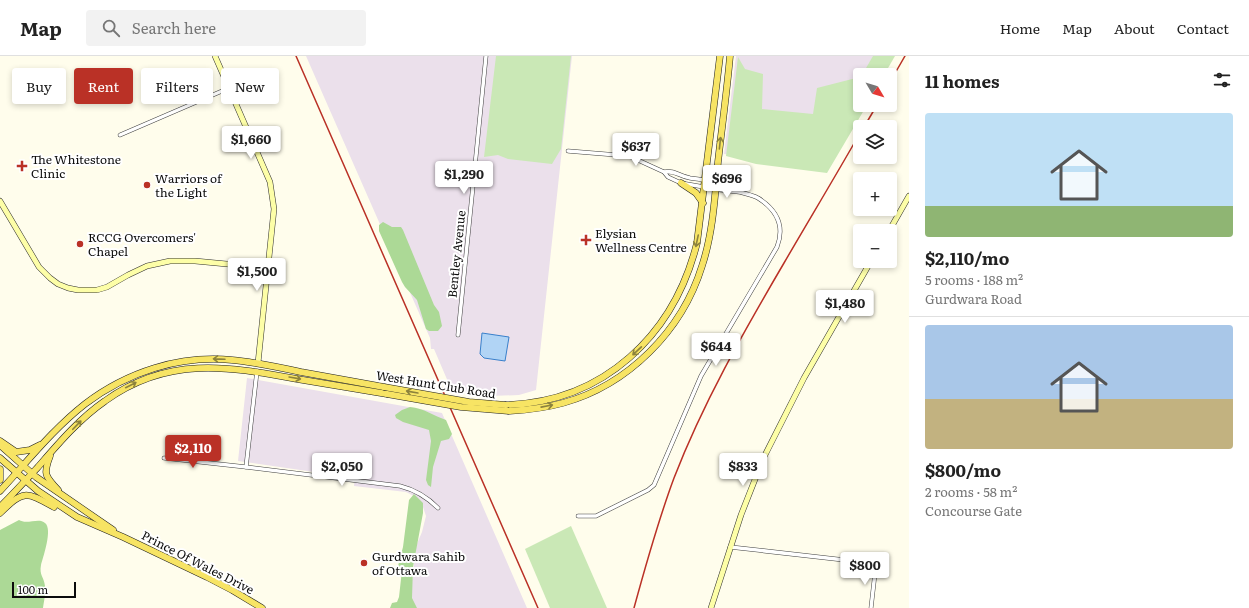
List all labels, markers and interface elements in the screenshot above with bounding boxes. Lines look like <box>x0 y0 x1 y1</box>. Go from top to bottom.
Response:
search box <box>86 10 366 46</box>
text: Map <box>20 14 62 42</box>
text: Search here <box>132 16 216 39</box>
icon: search <box>100 17 122 39</box>
text: Home <box>1000 18 1040 38</box>
text: Map <box>1062 18 1092 38</box>
text: About <box>1114 18 1155 38</box>
text: Contact <box>1177 18 1229 38</box>
chip: Buy <box>12 68 66 104</box>
chip: Rent <box>74 68 133 104</box>
chip: Filters <box>141 68 213 104</box>
chip: New <box>221 68 279 104</box>
north arrow <box>853 68 897 112</box>
map controls <box>853 68 897 268</box>
text: 11 homes <box>925 68 999 93</box>
icon: filters <box>1211 69 1233 91</box>
button: layers <box>853 120 897 164</box>
pin: $1,660 <box>218 126 284 160</box>
text: $1,660 <box>231 129 271 148</box>
pin: $637 <box>612 133 660 167</box>
text: $637 <box>621 136 651 155</box>
one-way arrow <box>717 137 724 150</box>
icon: home <box>1043 139 1115 211</box>
place label: The Whitestone Clinic <box>31 150 121 182</box>
marker: The Whitestone Clinic <box>16 160 28 172</box>
pin: $1,290 <box>431 161 497 195</box>
text: $1,290 <box>444 164 484 183</box>
pin: $696 <box>703 165 751 199</box>
text: $696 <box>712 168 742 187</box>
place label: Warriors of the Light <box>155 169 223 201</box>
button: + <box>853 172 897 216</box>
marker: Warriors of the Light <box>142 180 152 190</box>
street label: Bentley Avenue <box>442 209 470 299</box>
place label: Elysian Wellness Centre <box>595 224 687 256</box>
button: − <box>853 224 897 268</box>
place label: RCCG Overcomers' Chapel <box>88 228 196 260</box>
marker: Elysian Wellness Centre <box>580 234 592 246</box>
one-way arrow <box>693 234 701 247</box>
marker: RCCG Overcomers' Chapel <box>75 239 85 249</box>
text: $2,110/mo <box>925 245 1009 270</box>
pin: $1,500 <box>224 258 290 292</box>
text: $1,500 <box>237 261 277 280</box>
text: 5 rooms · 188 m² <box>925 270 1023 289</box>
text: Gurdwara Road <box>925 289 1022 308</box>
pin: $1,480 <box>812 290 878 324</box>
text: $1,480 <box>825 293 865 312</box>
pin: $644 <box>692 333 740 367</box>
text: $644 <box>700 336 732 355</box>
one-way arrow <box>632 346 642 356</box>
icon: home <box>1043 351 1115 423</box>
one-way arrow <box>213 356 226 363</box>
street label: West Hunt Club Road <box>375 366 498 402</box>
one-way arrow <box>289 375 302 383</box>
one-way arrow <box>125 381 137 389</box>
one-way arrow <box>406 388 419 396</box>
one-way arrow <box>540 402 553 410</box>
one-way arrow <box>72 420 82 430</box>
pin: $2,110 <box>160 435 226 469</box>
text: $2,110 <box>174 438 212 457</box>
pin: $2,050 <box>309 453 375 487</box>
pin: $833 <box>719 453 767 487</box>
text: $2,050 <box>321 456 363 475</box>
text: $833 <box>728 456 758 475</box>
text: $800/mo <box>925 457 1001 482</box>
text: 2 rooms · 58 m² <box>925 482 1017 501</box>
text: Concourse Gate <box>925 501 1022 520</box>
street label: Prince Of Wales Drive <box>139 526 257 598</box>
place label: Gurdwara Sahib of Ottawa <box>372 547 465 579</box>
pin: $800 <box>841 552 889 586</box>
text: $800 <box>849 555 881 574</box>
marker: Gurdwara Sahib of Ottawa <box>359 558 369 568</box>
scale bar <box>12 580 76 599</box>
text: 100 m <box>18 581 48 597</box>

